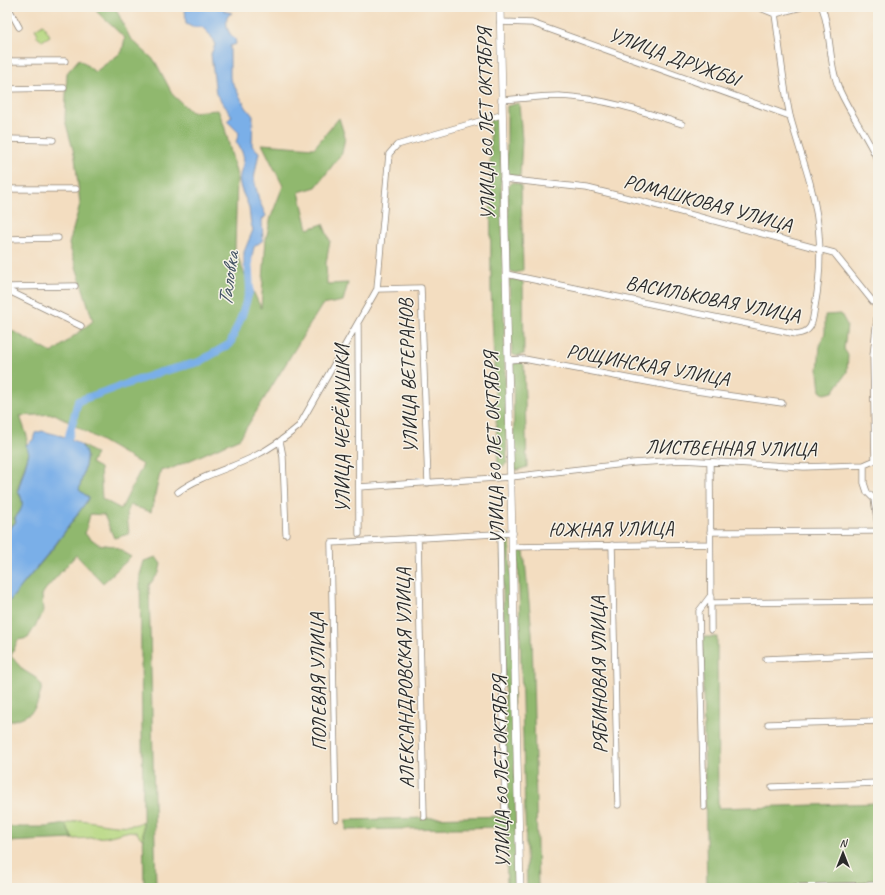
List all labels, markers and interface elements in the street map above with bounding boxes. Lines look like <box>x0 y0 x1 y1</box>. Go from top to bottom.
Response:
street label: УЛИЦА ДРУЖБЫ <box>605 22 746 93</box>
street label: УЛИЦА 60 ЛЕТ ОКТЯБРЯ <box>472 25 500 220</box>
street label: РОМАШКОВАЯ УЛИЦА <box>621 169 796 238</box>
water label: Таловка <box>211 248 245 308</box>
street label: ВАСИЛЬКОВАЯ УЛИЦА <box>624 270 803 328</box>
street label: УЛИЦА ВЕТЕРАНОВ <box>393 297 423 454</box>
street label: РОЩИНСКАЯ УЛИЦА <box>565 338 732 392</box>
street label: УЛИЦА ЧЕРЁМУШКИ <box>330 341 355 513</box>
street label: УЛИЦА 60 ЛЕТ ОКТЯБРЯ <box>478 348 510 545</box>
street label: ЛИСТВЕННАЯ УЛИЦА <box>645 434 818 462</box>
street label: ЮЖНАЯ УЛИЦА <box>548 515 675 543</box>
street label: АЛЕКСАНДРОВСКАЯ УЛИЦА <box>391 566 419 789</box>
street label: РЯБИНОВАЯ УЛИЦА <box>585 595 613 754</box>
street label: ПОЛЕВАЯ УЛИЦА <box>304 612 332 751</box>
street label: УЛИЦА 60 ЛЕТ ОКТЯБРЯ <box>487 673 515 868</box>
north arrow <box>823 833 863 873</box>
text: N <box>840 836 849 850</box>

